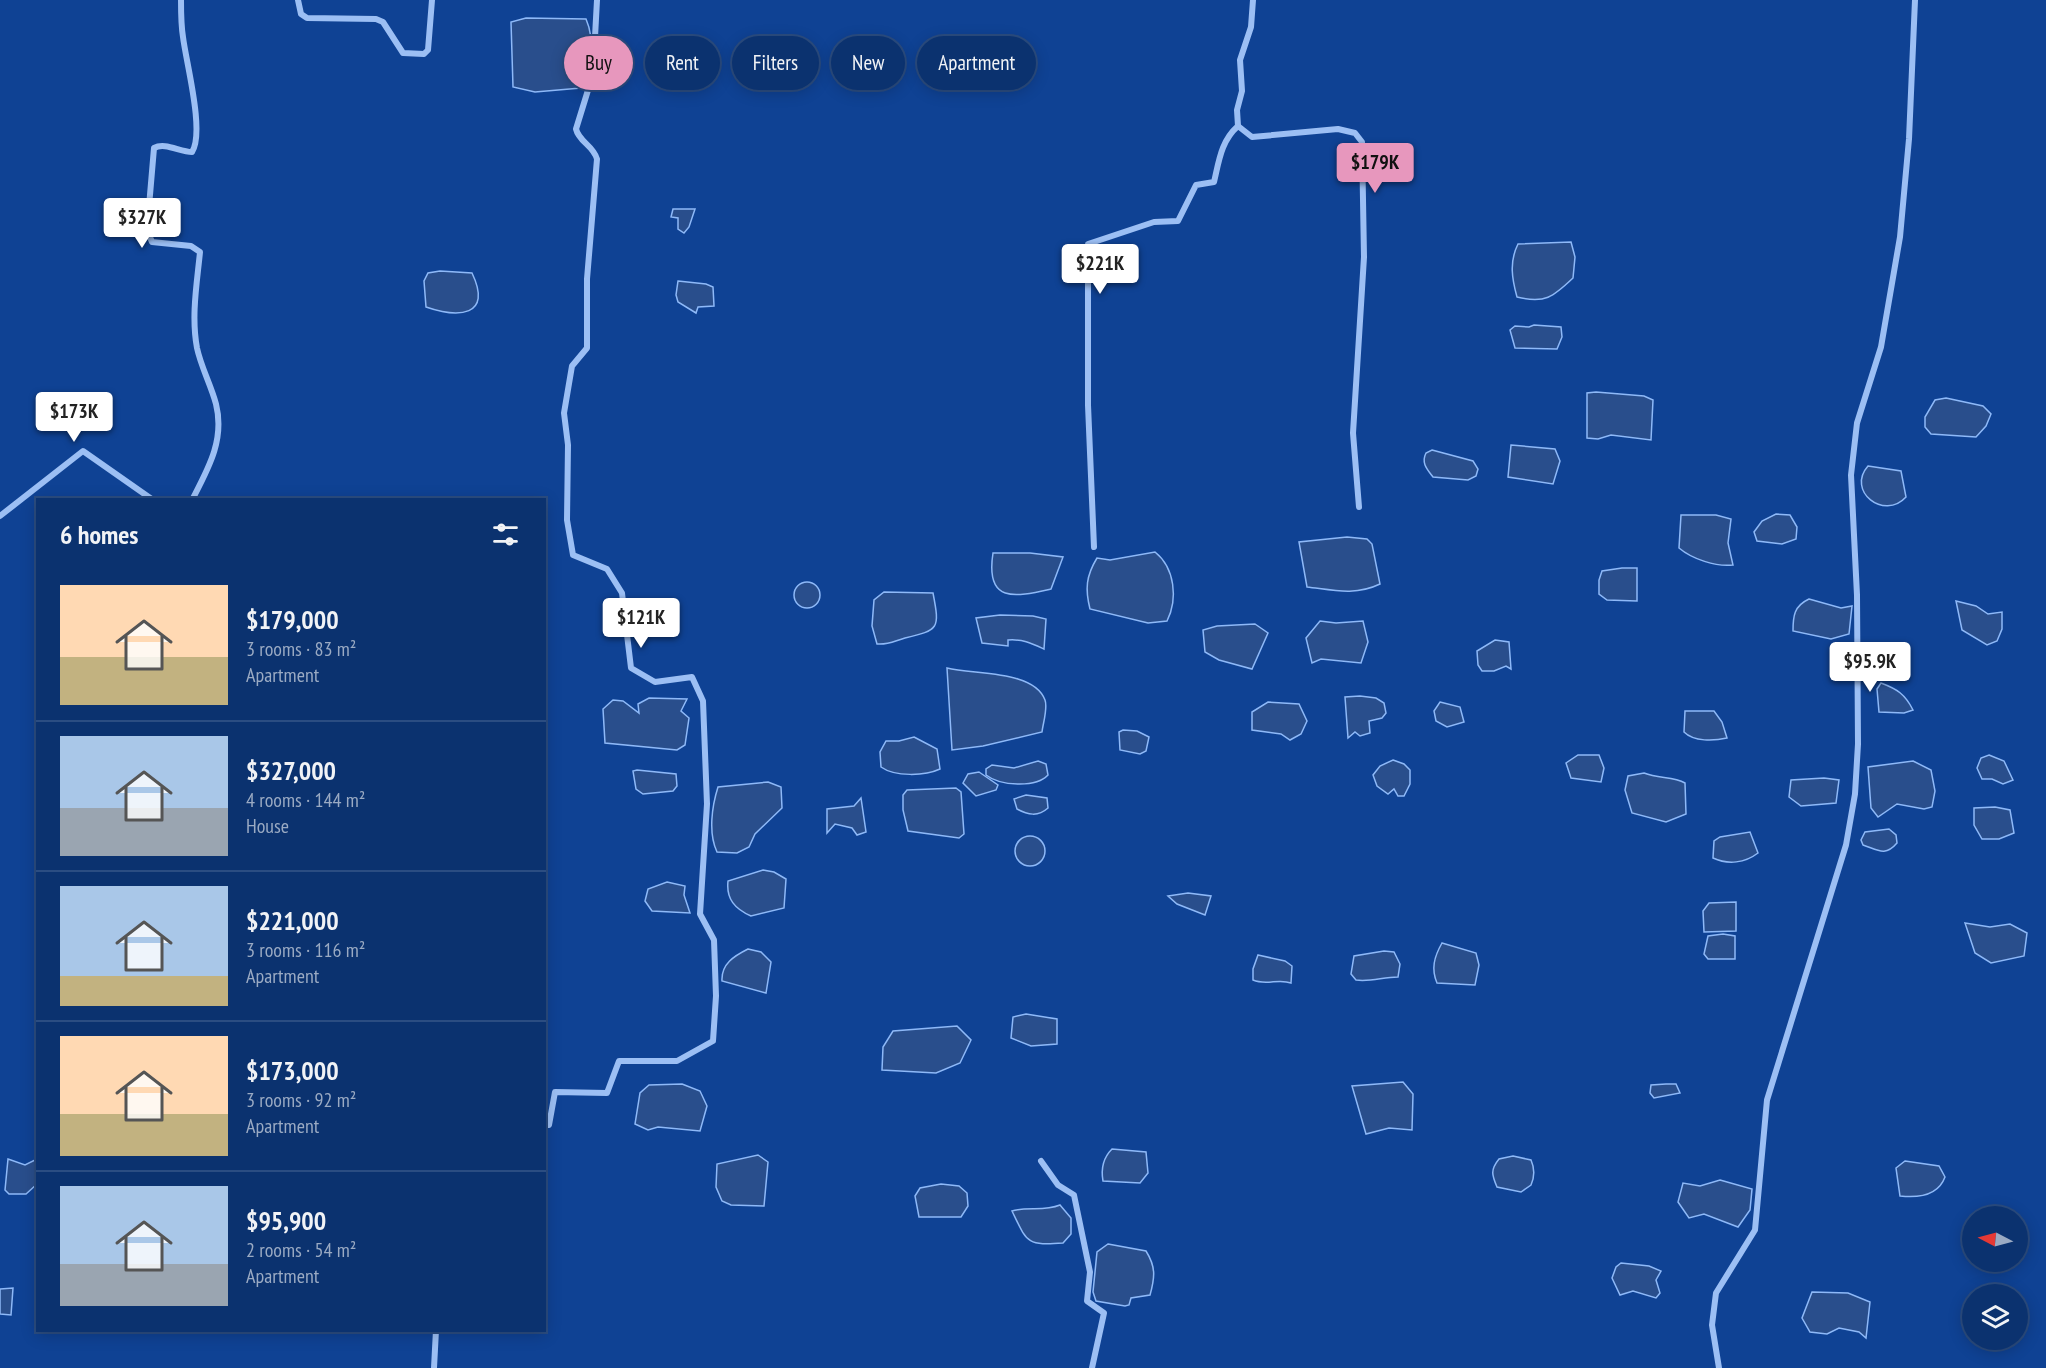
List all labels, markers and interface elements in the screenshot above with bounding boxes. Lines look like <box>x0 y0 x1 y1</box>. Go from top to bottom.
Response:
chip: Buy <box>564 36 633 90</box>
chip: Rent <box>645 36 720 90</box>
chip: Filters <box>732 36 819 90</box>
chip: New <box>831 36 905 90</box>
chip: Apartment <box>917 36 1036 90</box>
pin: $179K <box>1333 143 1417 194</box>
text: $179K <box>1351 149 1399 175</box>
pin: $327K <box>100 198 184 249</box>
text: $327K <box>118 204 166 230</box>
pin: $221K <box>1058 244 1142 295</box>
text: $221K <box>1076 250 1124 276</box>
pin: $173K <box>32 392 116 443</box>
text: $173K <box>50 398 98 424</box>
text: 6 homes <box>60 518 138 551</box>
icon: filters <box>489 518 522 551</box>
pin: $121K <box>599 598 683 649</box>
text: $179,000 <box>246 603 339 636</box>
text: $121K <box>617 604 665 630</box>
icon: home <box>108 609 180 681</box>
text: 3 rooms · 83 m² <box>246 636 356 662</box>
pin: $95.9K <box>1821 642 1919 693</box>
text: $95.9K <box>1844 648 1896 674</box>
text: Apartment <box>246 662 319 688</box>
text: $327,000 <box>246 754 336 787</box>
icon: home <box>108 760 180 832</box>
text: 4 rooms · 144 m² <box>246 787 365 813</box>
text: House <box>246 813 289 839</box>
text: $221,000 <box>246 904 339 937</box>
icon: home <box>108 910 180 982</box>
text: 3 rooms · 116 m² <box>246 937 365 963</box>
text: Apartment <box>246 963 319 989</box>
text: $173,000 <box>246 1054 339 1087</box>
icon: home <box>108 1060 180 1132</box>
text: 3 rooms · 92 m² <box>246 1087 356 1113</box>
text: Apartment <box>246 1113 319 1139</box>
text: $95,900 <box>246 1204 326 1237</box>
north arrow <box>1962 1206 2028 1272</box>
map controls <box>1962 1206 2028 1350</box>
icon: home <box>108 1210 180 1282</box>
text: 2 rooms · 54 m² <box>246 1237 356 1263</box>
text: Apartment <box>246 1263 319 1289</box>
button: layers <box>1962 1284 2028 1350</box>

